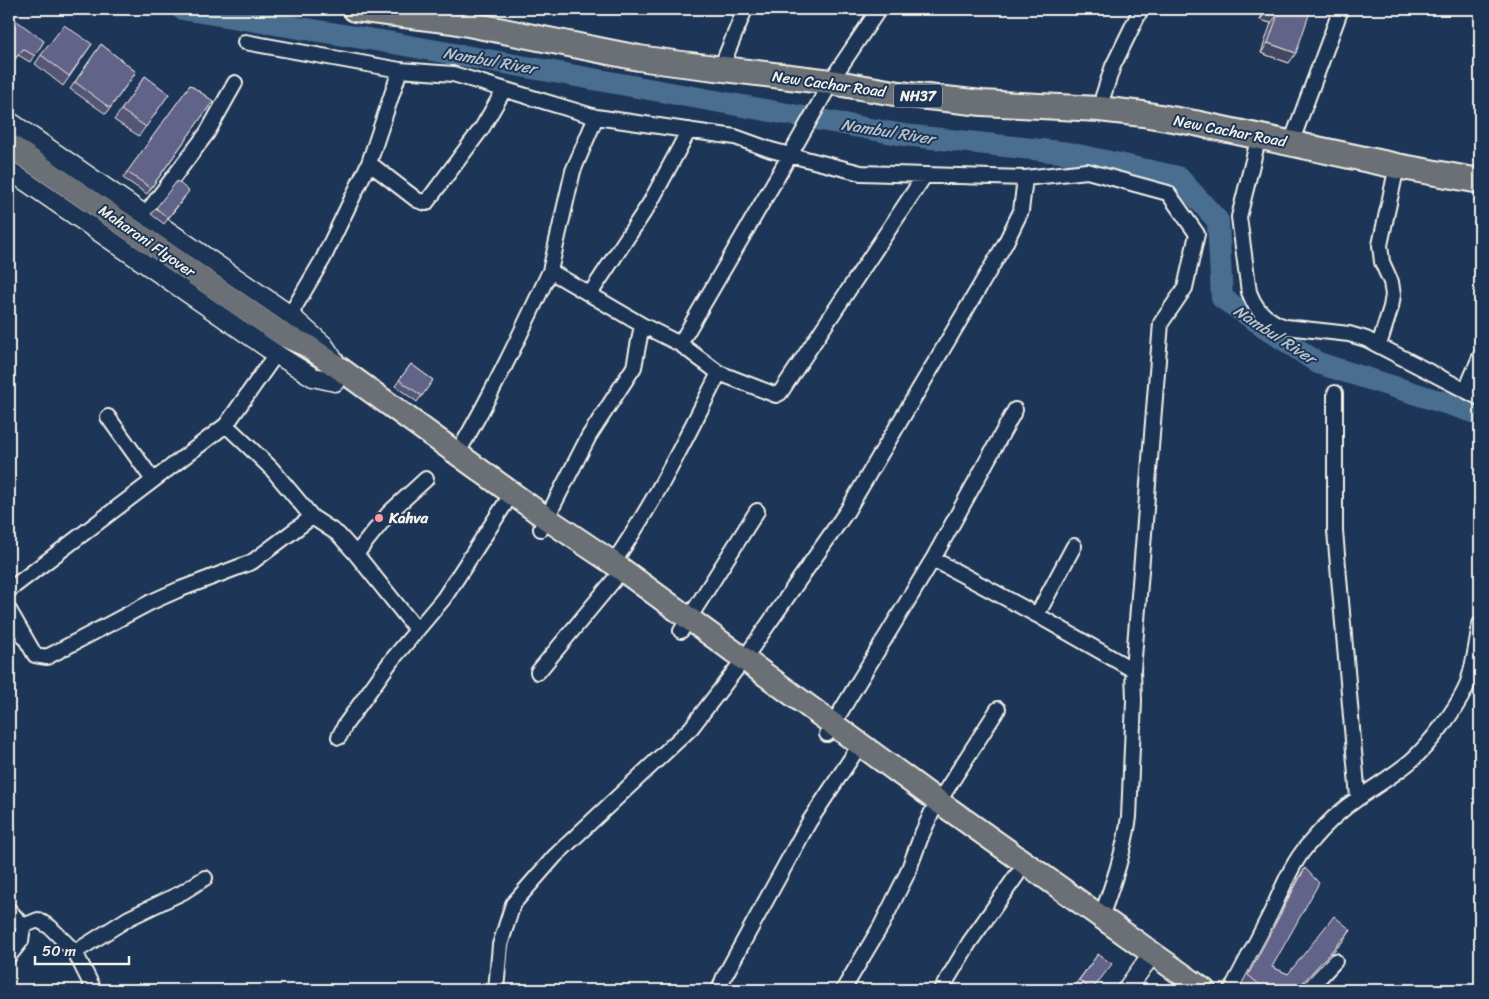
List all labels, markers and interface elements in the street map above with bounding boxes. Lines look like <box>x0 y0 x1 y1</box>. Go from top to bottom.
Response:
water label: Nambul River <box>441 38 542 83</box>
street label: New Cachar Road <box>771 63 889 105</box>
road number: NH37 <box>894 84 942 108</box>
street label: New Cachar Road <box>1171 107 1290 155</box>
water label: Nambul River <box>839 110 940 154</box>
street label: Maharani Flyover <box>93 198 202 285</box>
water label: Nambul River <box>1228 297 1325 374</box>
place label: Kahva <box>388 505 428 531</box>
marker: Kahva <box>373 512 385 524</box>
scale bar <box>35 934 129 966</box>
text: 50 m <box>42 938 77 964</box>

